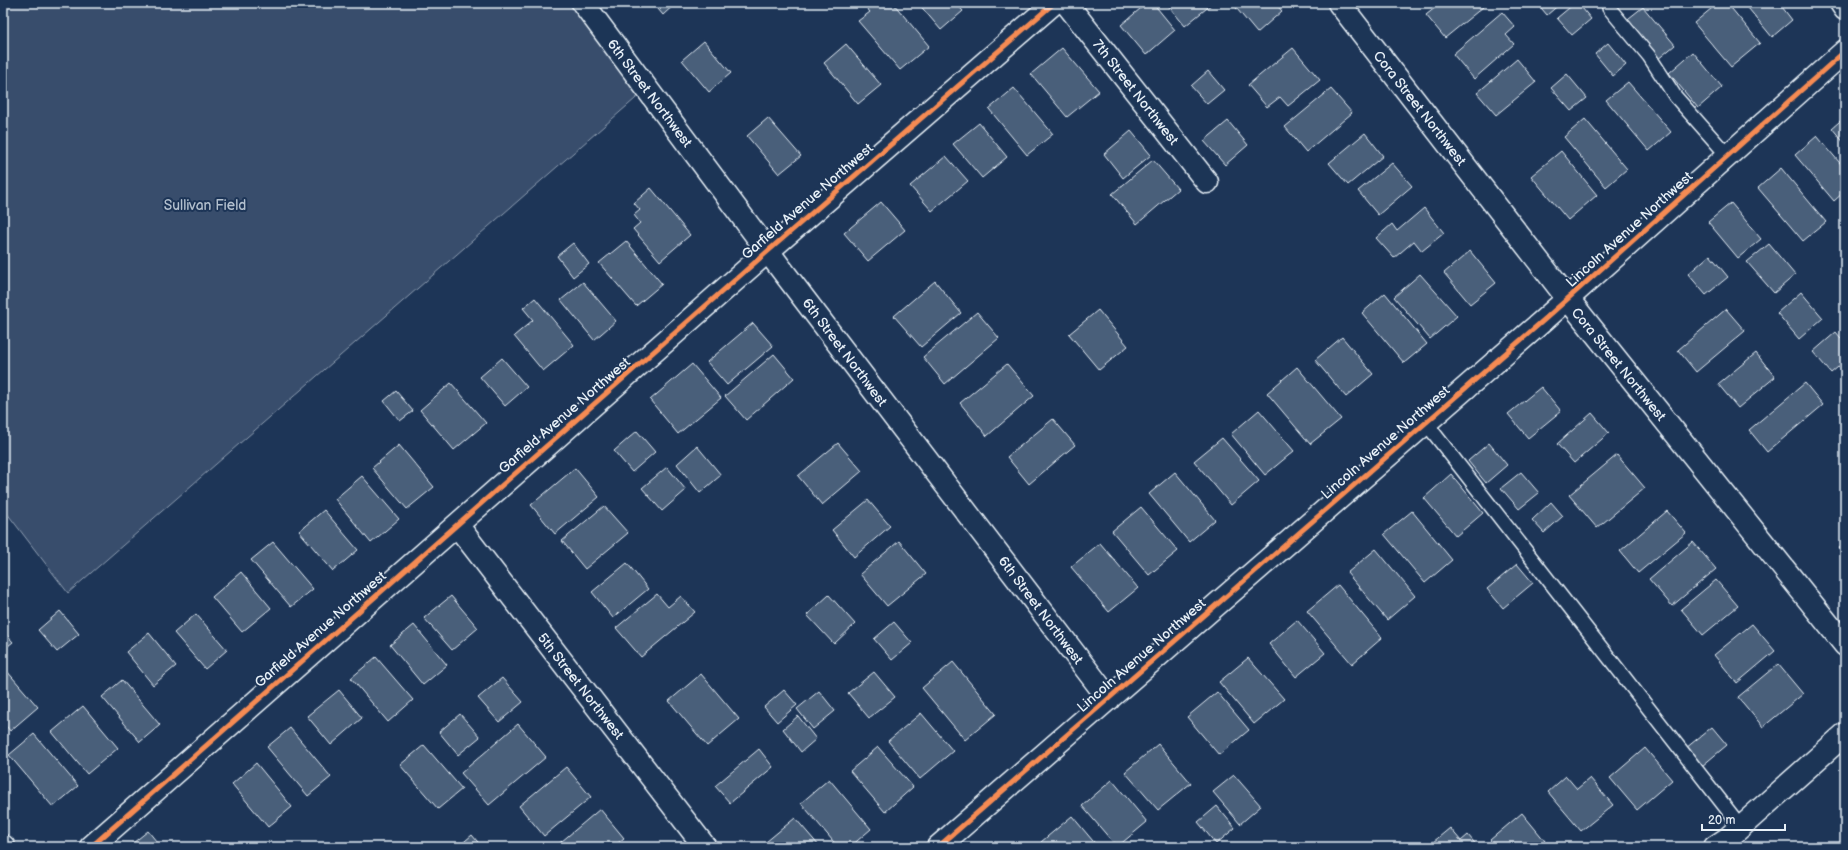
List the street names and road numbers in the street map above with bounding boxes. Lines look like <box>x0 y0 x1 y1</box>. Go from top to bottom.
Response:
street label: 6th Street Northwest <box>603 36 696 151</box>
street label: 7th Street Northwest <box>1089 36 1182 149</box>
street label: Cora Street Northwest <box>1370 48 1470 170</box>
street label: Garfield Avenue Northwest <box>738 139 877 263</box>
street label: Lincoln Avenue Northwest <box>1562 168 1697 291</box>
street label: 6th Street Northwest <box>798 295 891 410</box>
street label: Cora Street Northwest <box>1568 304 1670 425</box>
street label: Garfield Avenue Northwest <box>495 353 634 477</box>
street label: Lincoln Avenue Northwest <box>1318 382 1454 503</box>
street label: 6th Street Northwest <box>994 553 1087 668</box>
street label: Garfield Avenue Northwest <box>251 567 390 691</box>
street label: Lincoln Avenue Northwest <box>1074 595 1210 716</box>
street label: 5th Street Northwest <box>534 630 628 743</box>

